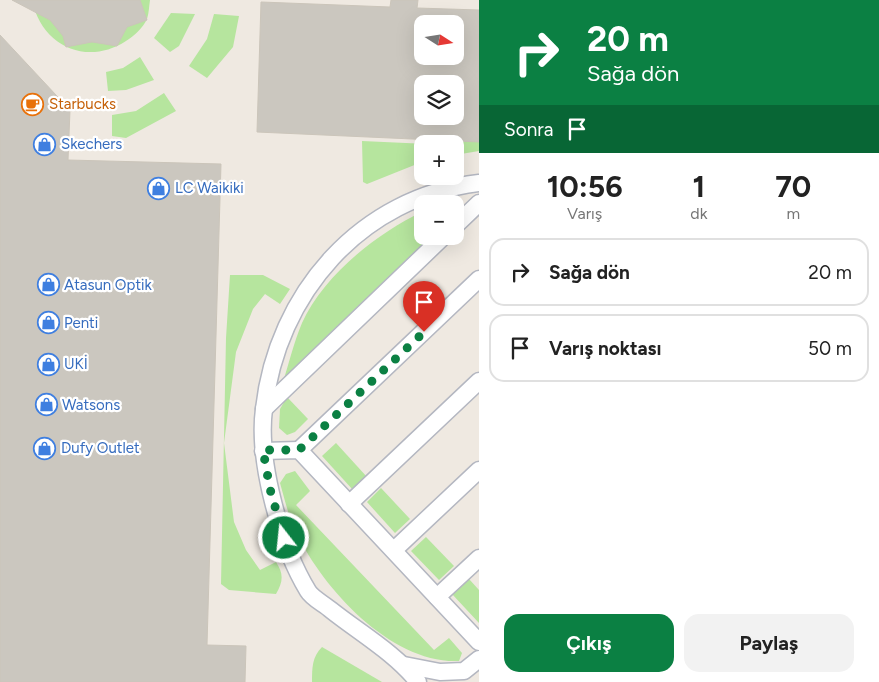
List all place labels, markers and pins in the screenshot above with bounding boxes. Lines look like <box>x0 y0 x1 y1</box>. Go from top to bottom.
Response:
cafe icon: Starbucks <box>21 92 45 116</box>
place label: Starbucks <box>49 95 116 113</box>
shop icon: Skechers <box>33 132 57 156</box>
place label: Skechers <box>61 135 122 153</box>
shop icon: LC Waikiki <box>147 176 171 200</box>
place label: LC Waikiki <box>175 179 244 197</box>
shop icon: Atasun Optik <box>36 273 60 297</box>
place label: Atasun Optik <box>64 276 153 294</box>
pin <box>403 281 445 332</box>
shop icon: Penti <box>36 311 60 335</box>
place label: Penti <box>64 314 98 332</box>
shop icon: UKİ <box>36 352 60 376</box>
place label: UKİ <box>64 355 88 373</box>
shop icon: Watsons <box>34 393 58 417</box>
place label: Watsons <box>62 396 120 414</box>
shop icon: Dufy Outlet <box>33 436 57 460</box>
place label: Dufy Outlet <box>61 439 140 457</box>

